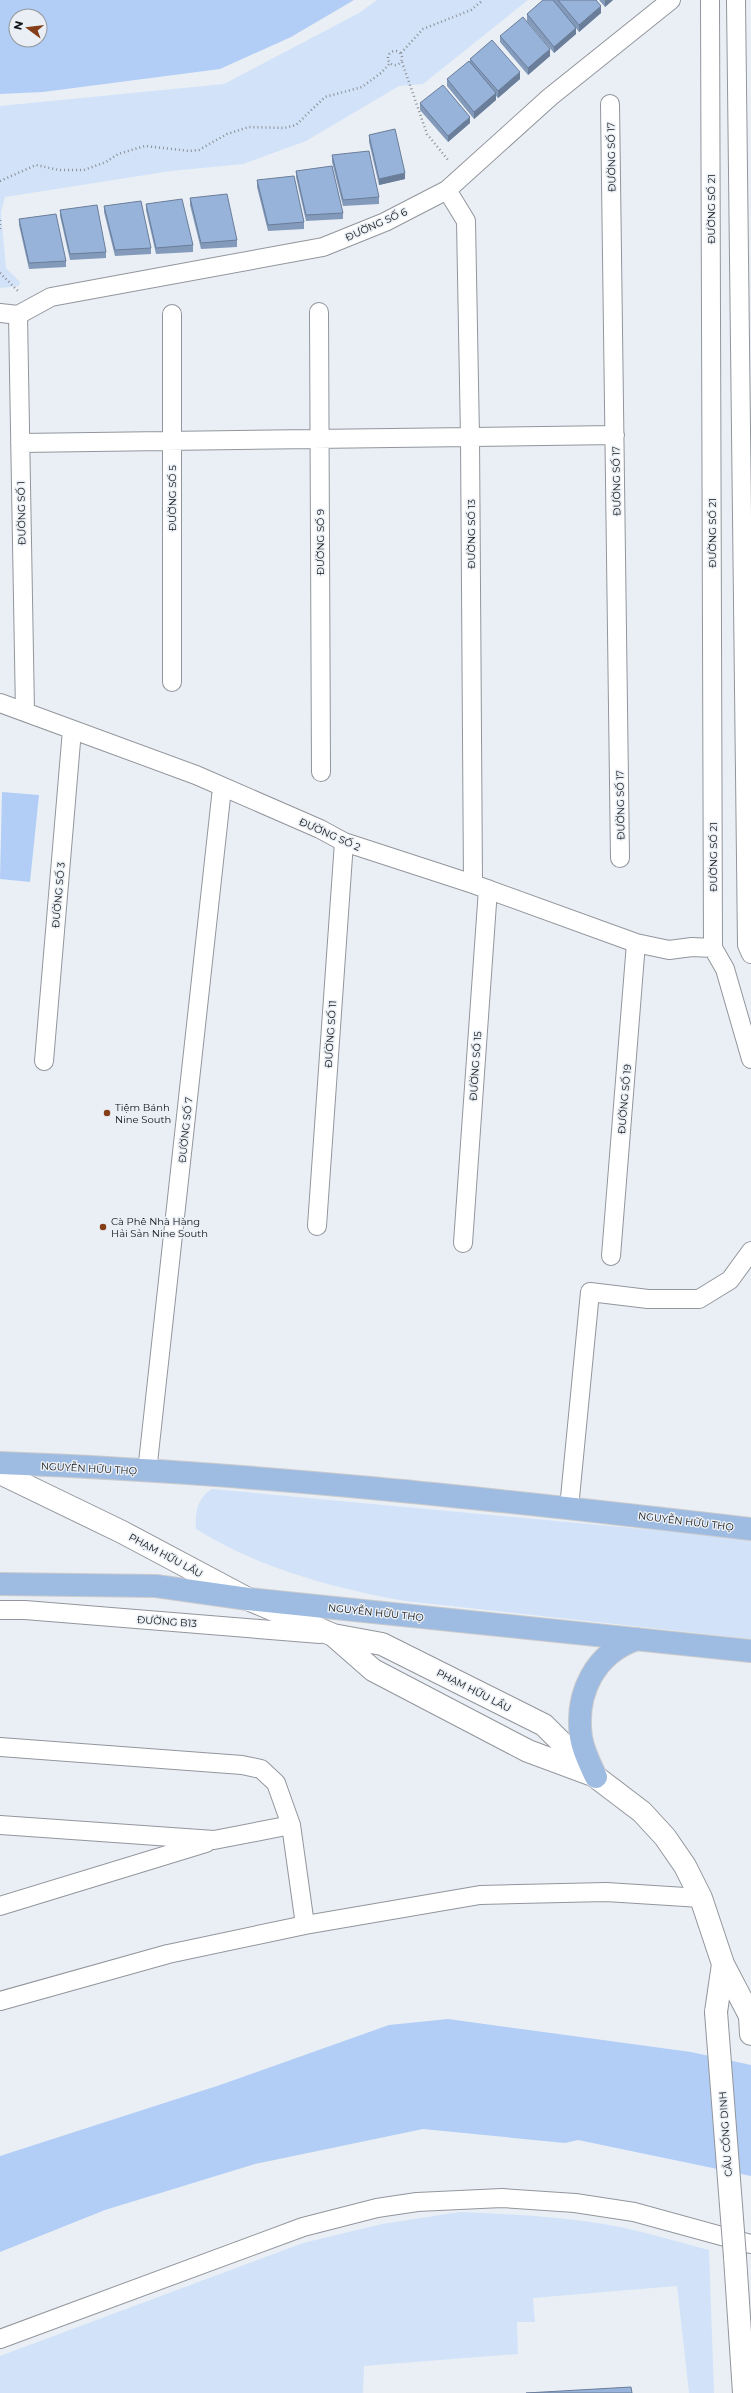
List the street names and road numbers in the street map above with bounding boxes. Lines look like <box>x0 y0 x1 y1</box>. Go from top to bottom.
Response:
street label: ĐƯỜNG SỐ 17 <box>604 122 619 192</box>
street label: ĐƯỜNG SỐ 21 <box>705 174 718 244</box>
street label: ĐƯỜNG SỐ 6 <box>343 205 409 244</box>
street label: ĐƯỜNG SỐ 17 <box>609 446 624 516</box>
street label: ĐƯỜNG SỐ 5 <box>166 465 179 531</box>
street label: ĐƯỜNG SỐ 1 <box>14 481 29 545</box>
street label: ĐƯỜNG SỐ 21 <box>706 498 719 568</box>
street label: ĐƯỜNG SỐ 13 <box>465 499 478 569</box>
street label: ĐƯỜNG SỐ 9 <box>314 509 327 575</box>
street label: ĐƯỜNG SỐ 17 <box>613 770 628 840</box>
street label: ĐƯỜNG SỐ 2 <box>297 815 363 854</box>
street label: ĐƯỜNG SỐ 21 <box>707 822 720 892</box>
street label: ĐƯỜNG SỐ 3 <box>49 861 68 928</box>
street label: ĐƯỜNG SỐ 11 <box>322 1000 339 1068</box>
street label: ĐƯỜNG SỐ 15 <box>467 1031 484 1101</box>
street label: ĐƯỜNG SỐ 19 <box>615 1064 634 1134</box>
street label: ĐƯỜNG SỐ 7 <box>176 1096 195 1164</box>
street label: NGUYỄN HỮU THỌ <box>41 1459 137 1478</box>
street label: NGUYỄN HỮU THỌ <box>637 1509 734 1534</box>
street label: PHẠM HỮU LẦU <box>126 1530 205 1580</box>
street label: NGUYỄN HỮU THỌ <box>327 1601 424 1624</box>
street label: ĐƯỜNG B13 <box>137 1613 198 1630</box>
street label: PHẠM HỮU LẦU <box>434 1666 513 1715</box>
street label: CẦU CỐNG DINH <box>716 2091 735 2177</box>

